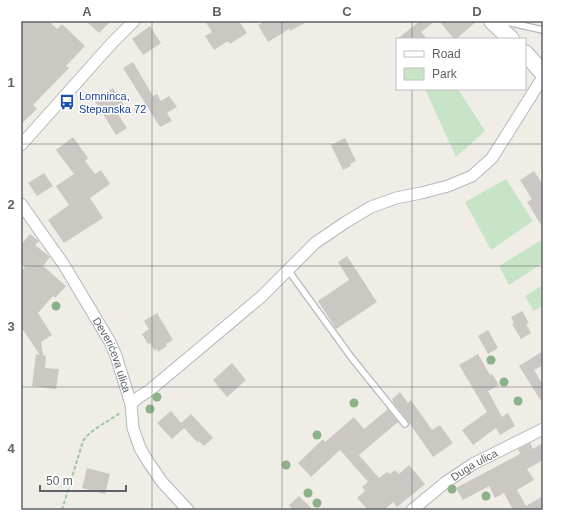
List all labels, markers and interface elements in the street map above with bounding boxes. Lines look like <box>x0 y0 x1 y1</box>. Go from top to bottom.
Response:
text: A <box>82 4 92 19</box>
text: B <box>212 4 222 19</box>
text: C <box>342 4 352 19</box>
text: D <box>472 4 482 19</box>
legend <box>396 38 526 90</box>
text: Road <box>432 47 461 61</box>
text: Park <box>432 67 458 81</box>
text: 1 <box>7 75 15 90</box>
place label: Lomninca, Stepanska 72 <box>79 90 146 115</box>
bus stop icon: Lomninca, Stepanska 72 <box>58 93 76 111</box>
text: 2 <box>7 197 15 212</box>
street label: Deverićeva ulica <box>91 315 133 395</box>
text: 3 <box>7 319 15 334</box>
text: 4 <box>7 441 15 456</box>
street label: Duga ulica <box>448 446 500 483</box>
scale bar <box>40 467 126 493</box>
text: 50 m <box>46 474 73 488</box>

